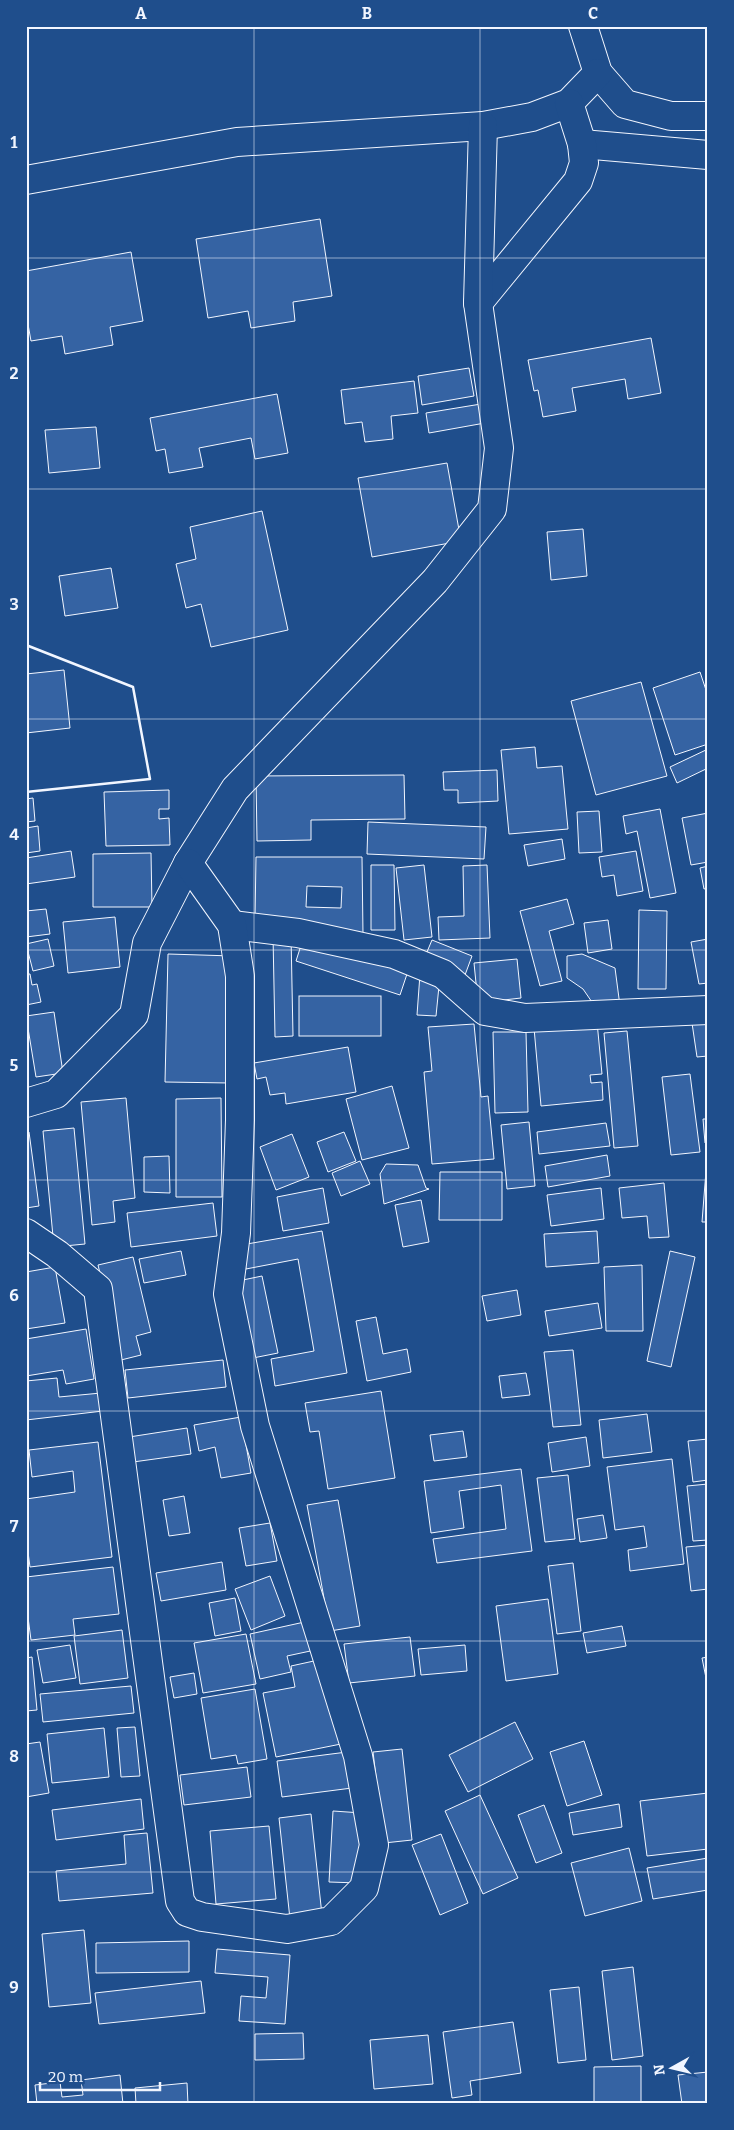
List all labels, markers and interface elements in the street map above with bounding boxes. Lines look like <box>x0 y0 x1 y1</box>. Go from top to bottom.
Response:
text: A <box>135 4 147 23</box>
text: B <box>362 4 372 23</box>
text: C <box>588 4 598 23</box>
text: 1 <box>11 133 18 152</box>
text: 2 <box>9 364 19 383</box>
text: 3 <box>9 595 19 614</box>
text: 4 <box>9 825 19 844</box>
text: 5 <box>10 1056 19 1075</box>
text: 6 <box>9 1286 19 1305</box>
text: 7 <box>10 1517 19 1536</box>
text: 8 <box>9 1747 19 1766</box>
text: 9 <box>9 1978 19 1997</box>
north arrow <box>646 2042 696 2092</box>
scale bar <box>40 2060 160 2092</box>
text: N <box>650 2063 669 2076</box>
text: 20 m <box>48 2068 84 2086</box>

